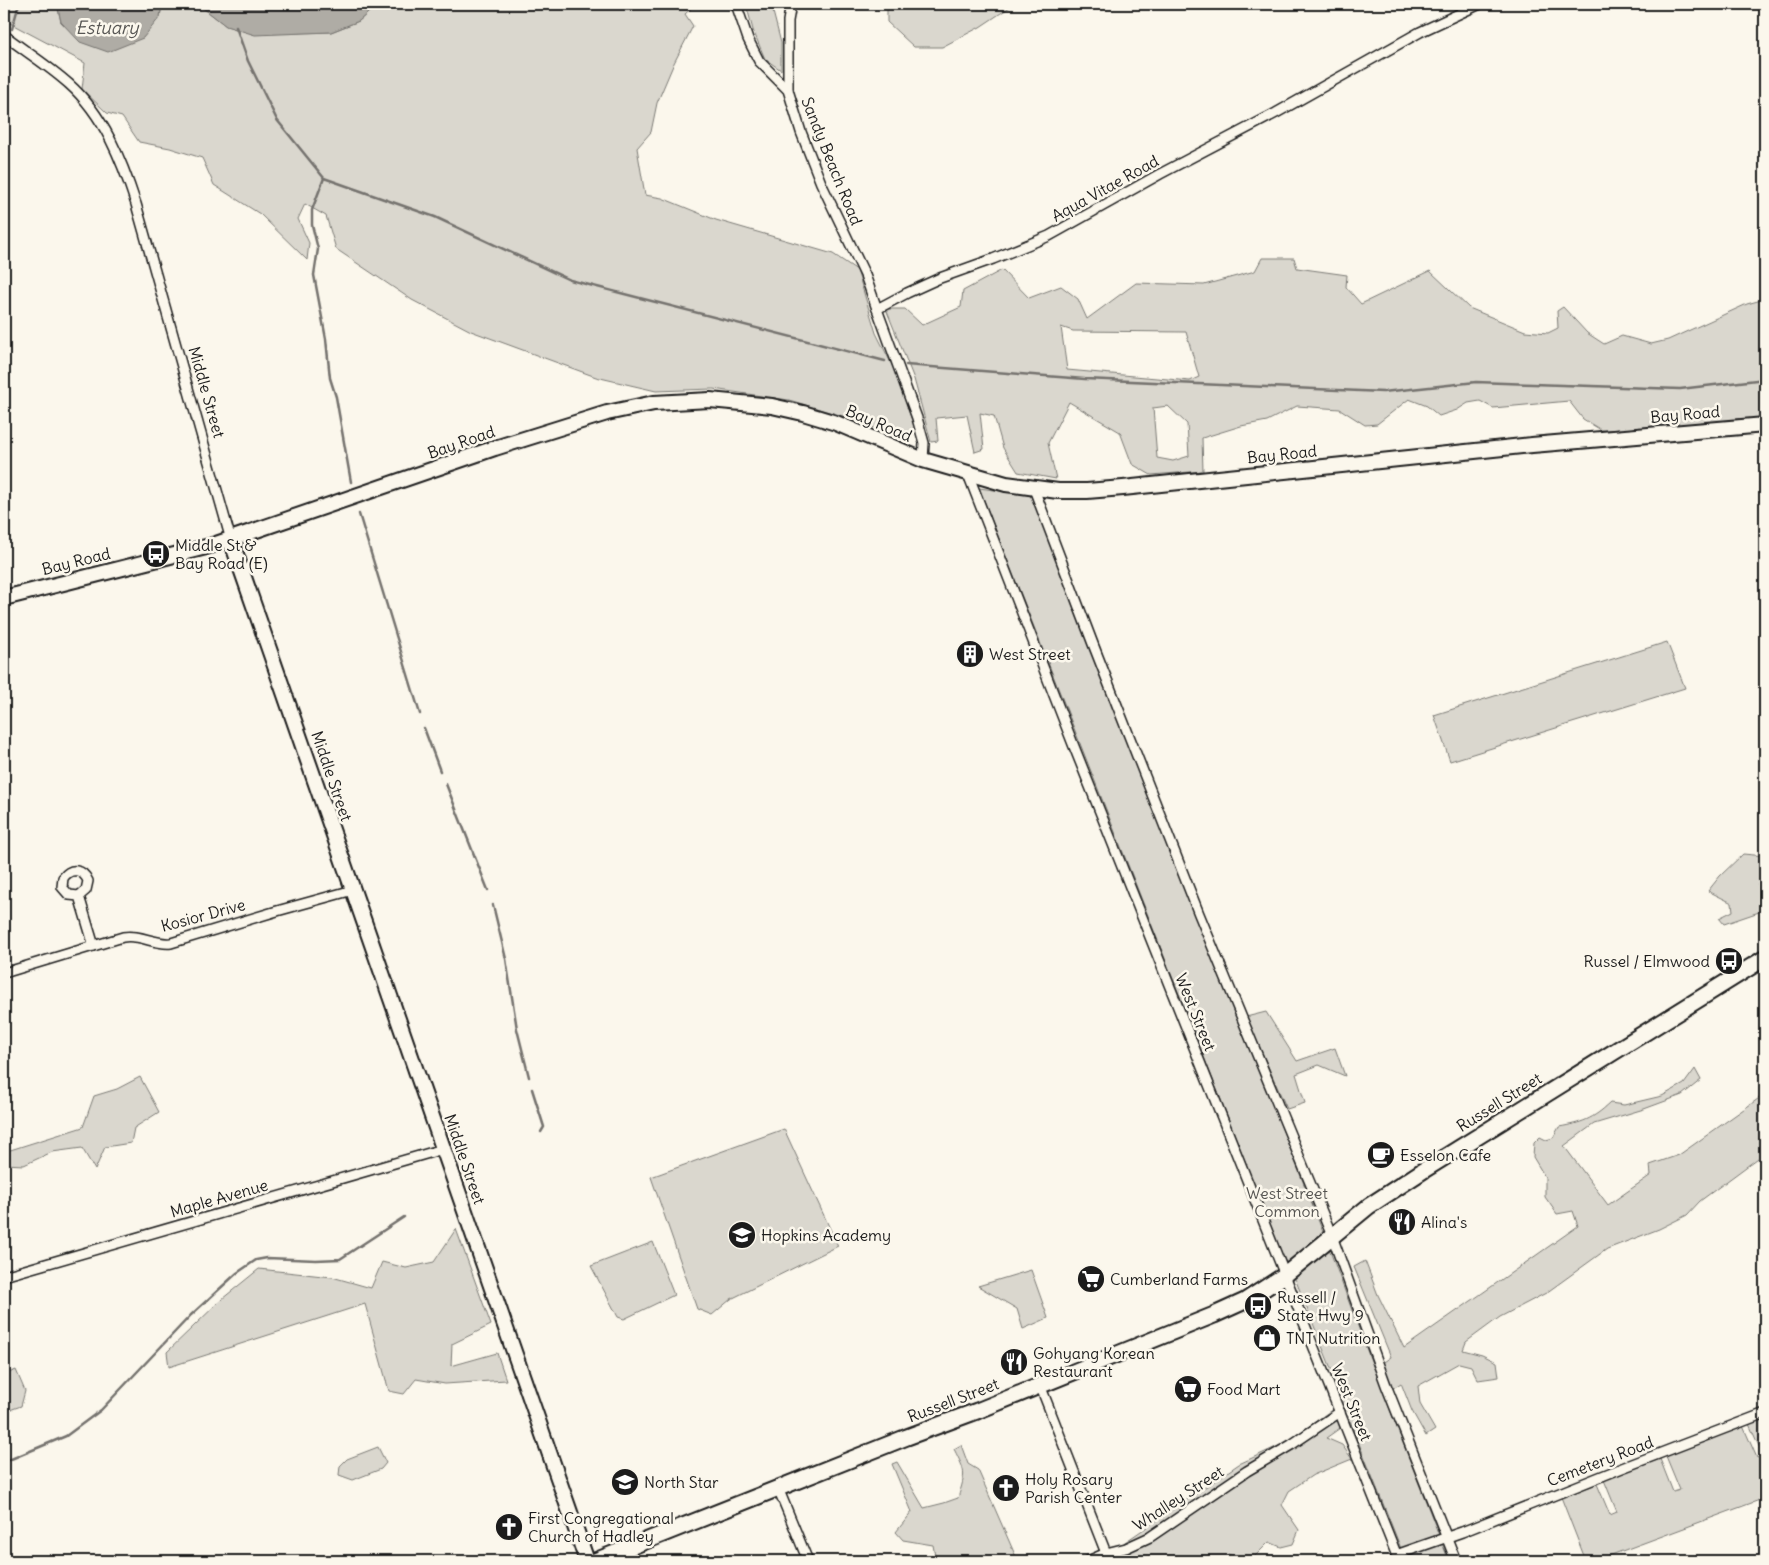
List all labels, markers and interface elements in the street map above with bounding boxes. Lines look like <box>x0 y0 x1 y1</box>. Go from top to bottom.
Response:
water label: Estuary <box>75 16 140 39</box>
street label: Sandy Beach Road <box>797 94 867 228</box>
street label: Aqua Vitae Road <box>1048 150 1162 226</box>
street label: Middle Street <box>184 344 230 441</box>
street label: Bay Road <box>843 400 915 446</box>
street label: Bay Road <box>1649 401 1721 427</box>
street label: Bay Road <box>425 421 497 463</box>
street label: Bay Road <box>1246 440 1318 468</box>
place label: Middle St & Bay Road (E) <box>175 535 268 573</box>
bus stop icon: Middle St & Bay Road (E) <box>141 539 171 569</box>
street label: Bay Road <box>40 543 112 579</box>
building icon: West Street <box>955 639 985 669</box>
place label: West Street <box>989 644 1071 664</box>
street label: Middle Street <box>307 728 357 824</box>
street label: Kosior Drive <box>159 894 247 936</box>
bus stop icon: Russel / Elmwood <box>1714 946 1744 976</box>
place label: Russel / Elmwood <box>1584 951 1710 971</box>
street label: West Street <box>1171 970 1221 1054</box>
street label: Russell Street <box>1453 1068 1546 1136</box>
street label: Middle Street <box>440 1111 490 1207</box>
cafe icon: Esselon Cafe <box>1366 1140 1396 1170</box>
place label: Esselon Cafe <box>1400 1145 1491 1165</box>
street label: Maple Avenue <box>168 1174 270 1222</box>
park label: West Street Common <box>1246 1183 1328 1221</box>
restaurant icon: Alina's <box>1387 1207 1417 1237</box>
place label: Alina's <box>1421 1212 1467 1232</box>
school or university icon: Hopkins Academy <box>727 1220 757 1250</box>
place label: Hopkins Academy <box>761 1225 891 1245</box>
supermarket icon: Cumberland Farms <box>1076 1264 1106 1294</box>
place label: Cumberland Farms <box>1110 1269 1248 1289</box>
place label: Russell / State Hwy 9 <box>1277 1287 1364 1325</box>
bus stop icon: Russell / State Hwy 9 <box>1243 1291 1273 1321</box>
shop icon: TNT Nutrition <box>1252 1323 1282 1353</box>
place label: TNT Nutrition <box>1286 1328 1381 1348</box>
place label: Gohyang Korean Restaurant <box>1033 1343 1155 1381</box>
restaurant icon: Gohyang Korean Restaurant <box>999 1347 1029 1377</box>
street label: West Street <box>1327 1360 1377 1444</box>
street label: Russell Street <box>904 1373 1002 1427</box>
supermarket icon: Food Mart <box>1173 1374 1203 1404</box>
place label: Food Mart <box>1207 1379 1281 1399</box>
street label: Cemetery Road <box>1544 1432 1656 1490</box>
street label: Whalley Street <box>1129 1461 1228 1535</box>
school or university icon: North Star <box>610 1467 640 1497</box>
place label: Holy Rosary Parish Center <box>1025 1469 1122 1507</box>
place label: North Star <box>644 1472 719 1492</box>
church icon: Holy Rosary Parish Center <box>991 1473 1021 1503</box>
place label: First Congregational Church of Hadley <box>528 1508 674 1546</box>
church icon: First Congregational Church of Hadley <box>494 1512 524 1542</box>

